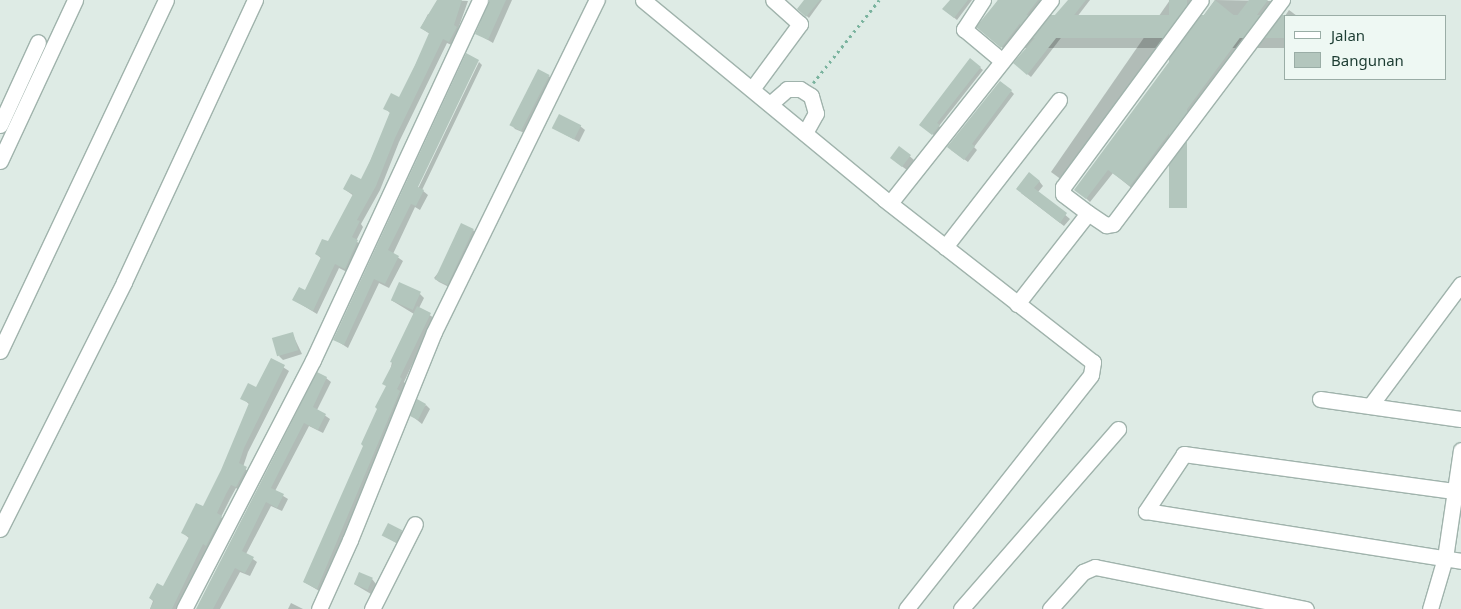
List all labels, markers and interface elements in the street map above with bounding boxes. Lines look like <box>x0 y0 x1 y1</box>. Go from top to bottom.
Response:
legend <box>1284 15 1446 80</box>
text: Jalan <box>1331 25 1365 45</box>
text: Bangunan <box>1331 50 1404 70</box>

